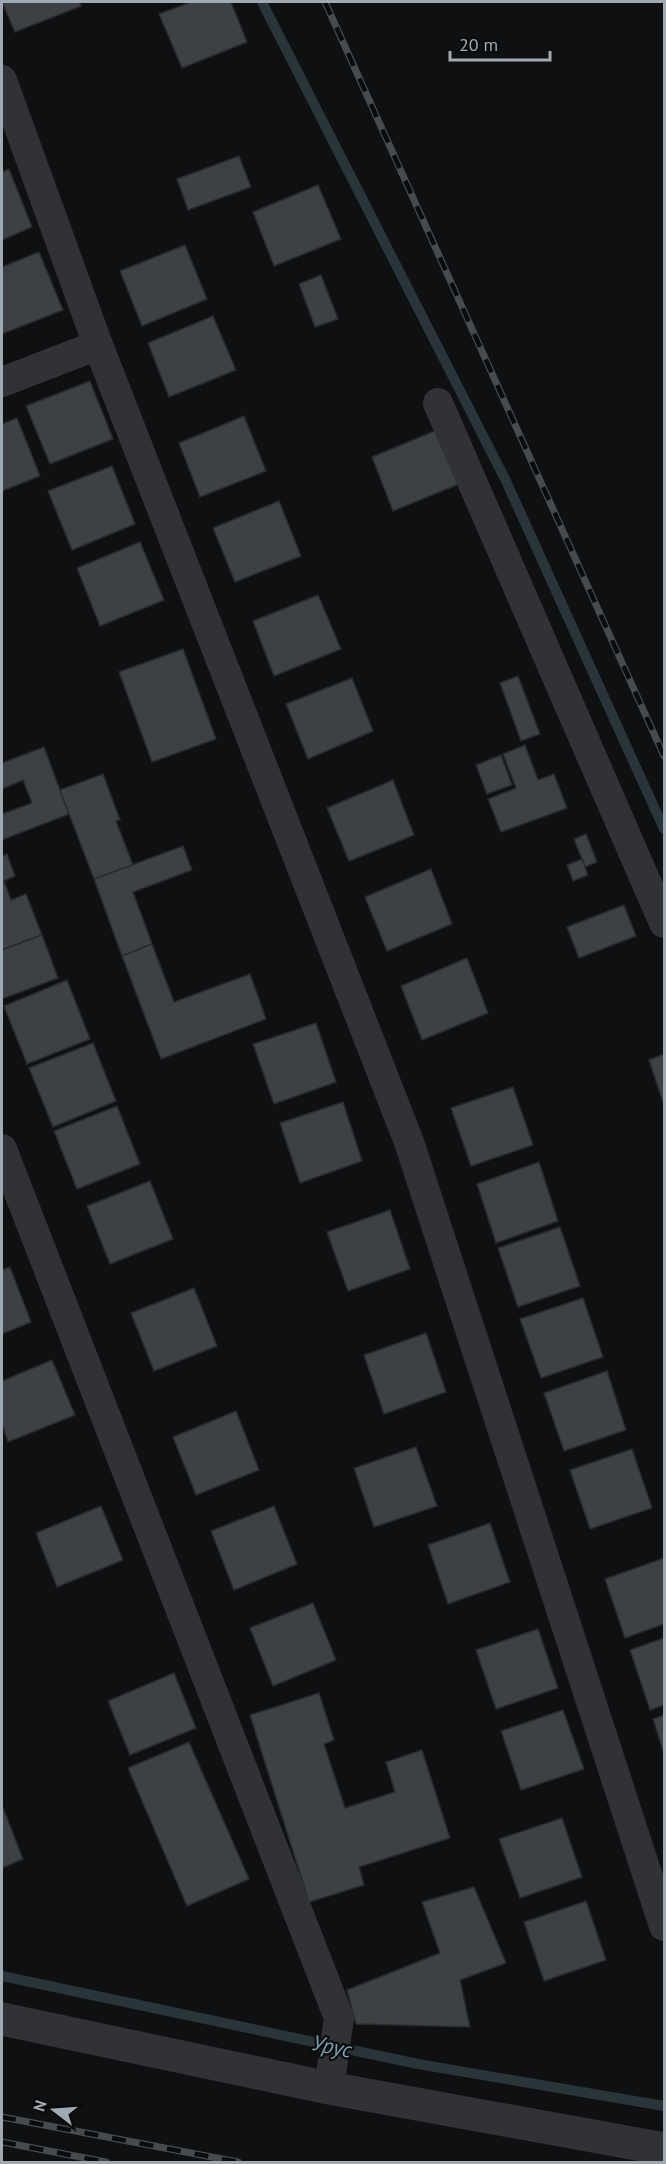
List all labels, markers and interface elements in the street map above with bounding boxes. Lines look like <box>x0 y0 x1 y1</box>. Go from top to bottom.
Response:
scale bar <box>450 24 550 62</box>
text: 20 m <box>459 33 498 56</box>
water label: Урус <box>309 2028 355 2064</box>
north arrow <box>24 2080 84 2140</box>
text: N <box>29 2098 51 2114</box>

